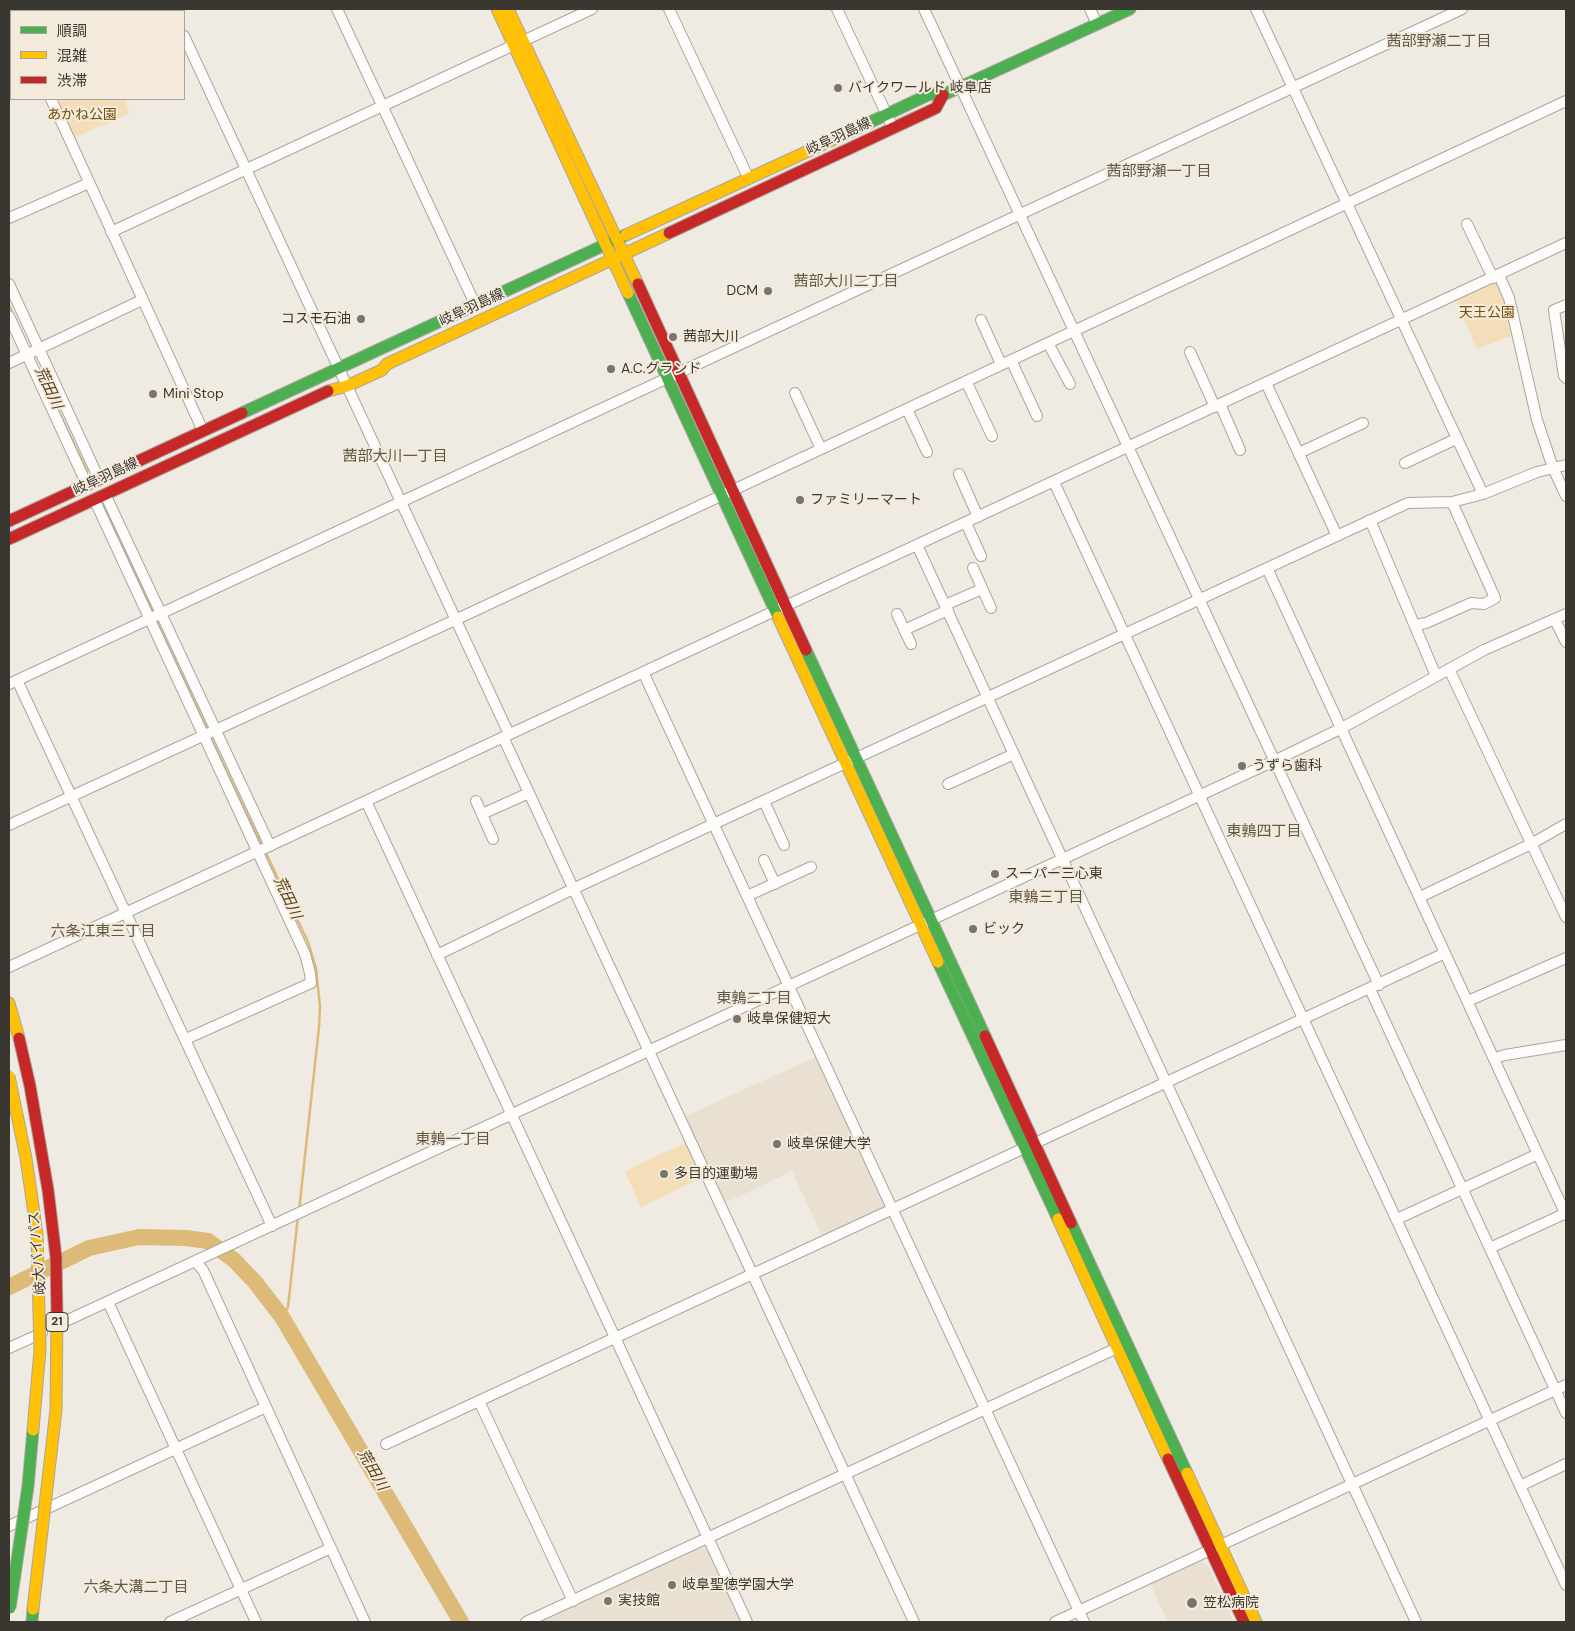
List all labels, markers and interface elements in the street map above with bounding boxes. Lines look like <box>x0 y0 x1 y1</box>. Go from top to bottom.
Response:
legend <box>10 10 185 100</box>
text: 順調 <box>57 21 87 41</box>
district label: 茜部野瀬二丁目 <box>1387 33 1491 51</box>
text: 混雑 <box>57 46 87 66</box>
text: 渋滞 <box>57 71 87 91</box>
place label: バイクワールド 岐阜店 <box>848 80 992 96</box>
marker: バイクワールド 岐阜店 <box>832 82 844 94</box>
park label: あかね公園 <box>47 107 117 123</box>
street label: 岐阜羽島線 <box>804 115 874 159</box>
district label: 茜部野瀬一丁目 <box>1107 163 1211 181</box>
district label: 茜部大川二丁目 <box>794 273 898 291</box>
place label: DCM <box>727 283 758 299</box>
marker: DCM <box>762 285 774 297</box>
street label: 岐阜羽島線 <box>437 286 507 330</box>
park label: 天王公園 <box>1459 305 1515 321</box>
place label: コスモ石油 <box>281 311 351 327</box>
marker: コスモ石油 <box>355 313 367 325</box>
place label: 茜部大川 <box>683 329 739 345</box>
marker: 茜部大川 <box>667 331 679 343</box>
place label: A.C.グランド <box>621 361 701 377</box>
marker: A.C.グランド <box>605 363 617 375</box>
water label: 荒田川 <box>30 364 66 412</box>
place label: Mini Stop <box>163 386 224 402</box>
marker: Mini Stop <box>147 388 159 400</box>
district label: 茜部大川一丁目 <box>343 448 447 466</box>
street label: 岐阜羽島線 <box>71 455 141 499</box>
place label: ファミリーマート <box>810 492 922 508</box>
marker: ファミリーマート <box>794 494 806 506</box>
place label: うずら歯科 <box>1252 758 1322 774</box>
marker: うずら歯科 <box>1236 760 1248 772</box>
district label: 東鶉四丁目 <box>1227 823 1301 841</box>
place label: スーパー三心東 <box>1005 866 1103 882</box>
marker: スーパー三心東 <box>989 868 1001 880</box>
water label: 荒田川 <box>269 874 305 922</box>
district label: 東鶉三丁目 <box>1009 889 1083 907</box>
place label: ビック <box>983 921 1025 937</box>
district label: 六条江東三丁目 <box>51 923 155 941</box>
marker: ビック <box>967 923 979 935</box>
district label: 東鶉二丁目 <box>717 990 791 1008</box>
place label: 岐阜保健短大 <box>747 1011 831 1027</box>
marker: 岐阜保健短大 <box>731 1013 743 1025</box>
district label: 東鶉一丁目 <box>416 1131 490 1149</box>
place label: 岐阜保健大学 <box>787 1136 871 1152</box>
marker: 岐阜保健大学 <box>771 1138 783 1150</box>
place label: 多目的運動場 <box>674 1166 758 1182</box>
marker: 多目的運動場 <box>658 1168 670 1180</box>
street label: 岐大バイパス <box>26 1210 50 1296</box>
road number: 21 <box>46 1312 68 1331</box>
water label: 荒田川 <box>353 1446 391 1494</box>
place label: 岐阜聖徳学園大学 <box>682 1577 794 1593</box>
district label: 六条大溝二丁目 <box>84 1579 188 1597</box>
marker: 岐阜聖徳学園大学 <box>666 1579 678 1591</box>
place label: 実技館 <box>618 1593 660 1609</box>
marker: 実技館 <box>602 1595 614 1607</box>
place label: 笠松病院 <box>1203 1595 1259 1611</box>
marker: 笠松病院 <box>1185 1596 1199 1610</box>

